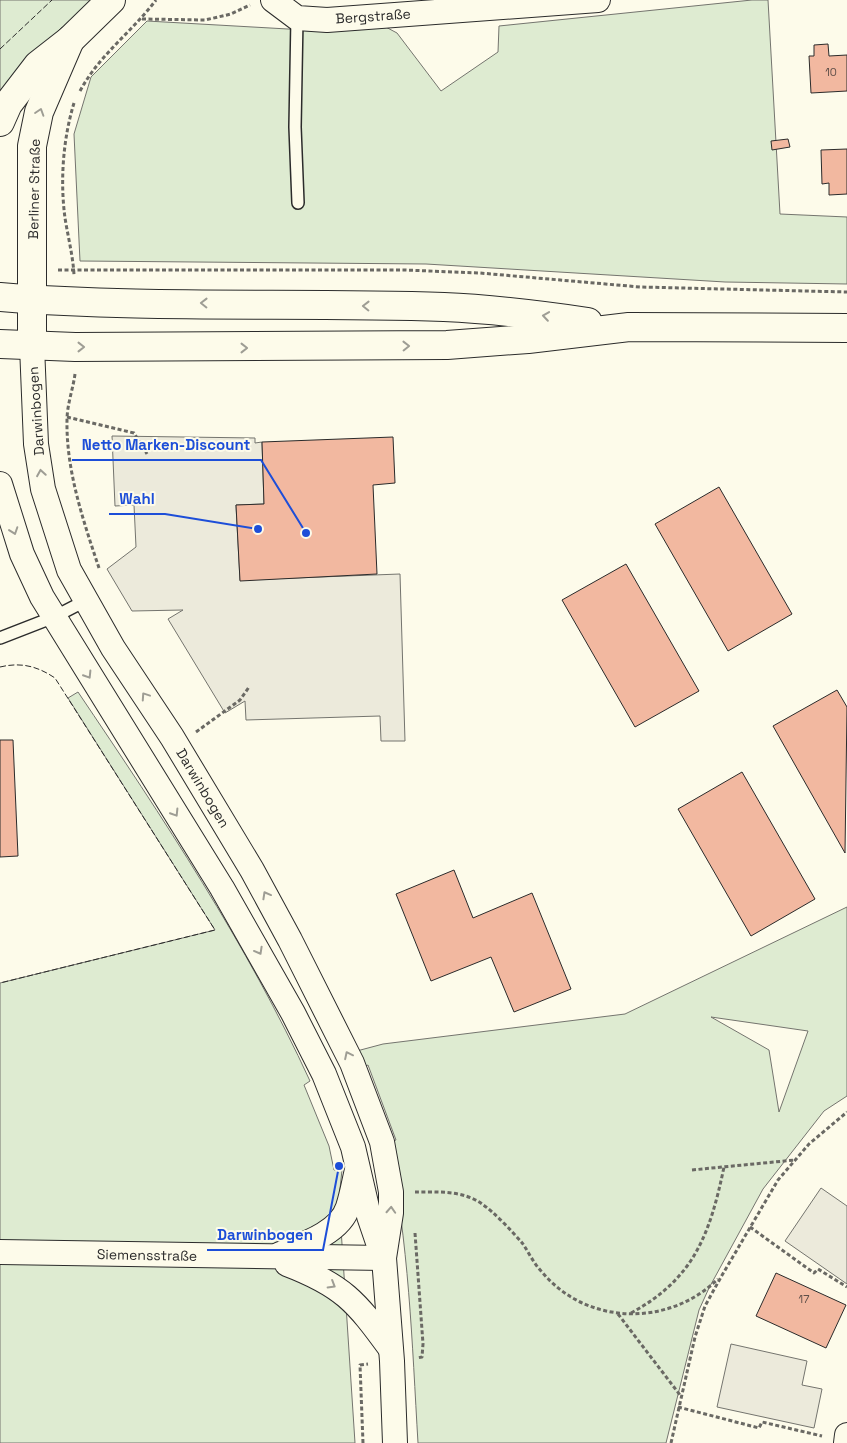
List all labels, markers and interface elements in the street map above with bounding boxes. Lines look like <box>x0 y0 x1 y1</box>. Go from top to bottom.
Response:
street label: Bergstraße <box>335 4 411 28</box>
house number: 10 <box>825 65 837 79</box>
one-way arrow <box>34 108 44 117</box>
street label: Berliner Straße <box>24 139 44 239</box>
one-way arrow <box>200 298 208 308</box>
one-way arrow <box>362 301 370 311</box>
one-way arrow <box>542 311 550 322</box>
one-way arrow <box>402 341 410 351</box>
one-way arrow <box>78 342 85 352</box>
one-way arrow <box>240 343 248 353</box>
street label: Darwinbogen <box>24 366 48 456</box>
callout: Netto Marken-Discount <box>72 430 261 460</box>
text: Netto Marken-Discount <box>82 435 250 454</box>
one-way arrow <box>36 469 46 478</box>
callout: Wahl <box>109 484 165 514</box>
text: Wahl <box>119 489 155 508</box>
one-way arrow <box>9 526 19 535</box>
one-way arrow <box>82 669 92 678</box>
one-way arrow <box>141 692 151 701</box>
street label: Darwinbogen <box>172 745 234 831</box>
one-way arrow <box>168 807 178 816</box>
one-way arrow <box>262 891 272 900</box>
one-way arrow <box>253 946 263 955</box>
one-way arrow <box>344 1051 354 1060</box>
one-way arrow <box>385 1206 396 1214</box>
callout: Darwinbogen <box>207 1220 323 1250</box>
text: Darwinbogen <box>217 1225 313 1244</box>
street label: Siemensstraße <box>97 1245 197 1265</box>
one-way arrow <box>326 1278 335 1288</box>
house number: 17 <box>799 1292 809 1306</box>

